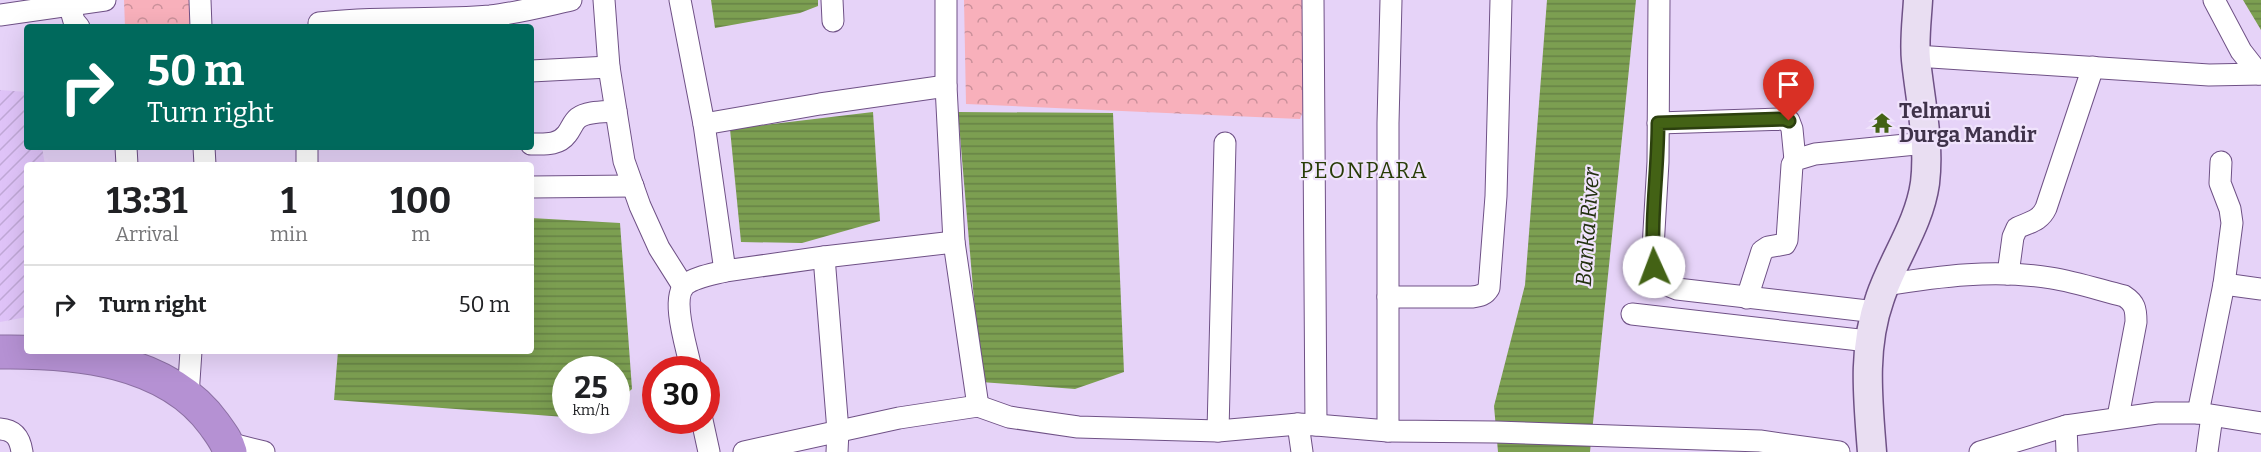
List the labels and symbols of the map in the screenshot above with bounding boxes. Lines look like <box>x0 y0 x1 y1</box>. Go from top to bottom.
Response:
pin <box>1763 59 1814 121</box>
place label: Telmarui Durga Mandir <box>1899 98 2037 148</box>
temple icon: Telmarui Durga Mandir <box>1870 111 1894 135</box>
district label: PEONPARA <box>1300 157 1428 184</box>
water label: Banka River <box>1570 166 1605 287</box>
position arrow <box>1622 235 1686 299</box>
speed limit sign: 30 <box>642 356 720 434</box>

